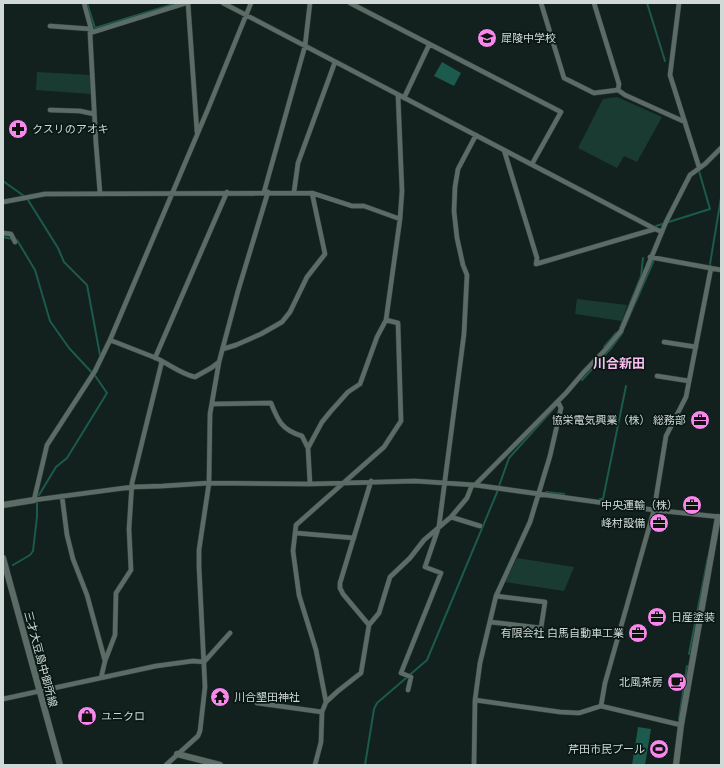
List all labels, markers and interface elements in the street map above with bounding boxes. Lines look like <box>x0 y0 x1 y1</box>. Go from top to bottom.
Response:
school or university icon: 犀陵中学校 <box>476 27 498 49</box>
place label: 犀陵中学校 <box>501 31 556 45</box>
pharmacy icon: クスリのアオキ <box>7 118 29 140</box>
place label: クスリのアオキ <box>32 122 109 136</box>
district label: 川合新田 <box>593 355 645 372</box>
office icon: 協栄電気興業（株） 総務部 <box>689 409 711 431</box>
place label: 協栄電気興業（株） 総務部 <box>551 413 686 427</box>
office icon: 中央運輸（株） <box>681 494 703 516</box>
place label: 中央運輸（株） <box>601 498 678 512</box>
office icon: 峰村設備 <box>648 512 670 534</box>
place label: 峰村設備 <box>601 516 645 530</box>
office icon: 日産塗装 <box>646 606 668 628</box>
street label: 三才大豆島中御所線 <box>21 609 61 709</box>
place label: 日産塗装 <box>671 610 715 624</box>
office icon: 有限会社 白馬自動車工業 <box>627 622 649 644</box>
place label: 有限会社 白馬自動車工業 <box>500 626 624 640</box>
cafe icon: 北風茶房 <box>666 671 688 693</box>
place label: 北風茶房 <box>619 675 663 689</box>
temple icon: 川合墾田神社 <box>209 686 231 708</box>
place label: 川合墾田神社 <box>234 690 300 704</box>
shop icon: ユニクロ <box>76 705 98 727</box>
place label: ユニクロ <box>101 709 145 723</box>
sports icon: 芹田市民プール <box>648 738 670 760</box>
place label: 芹田市民プール <box>568 742 645 756</box>

